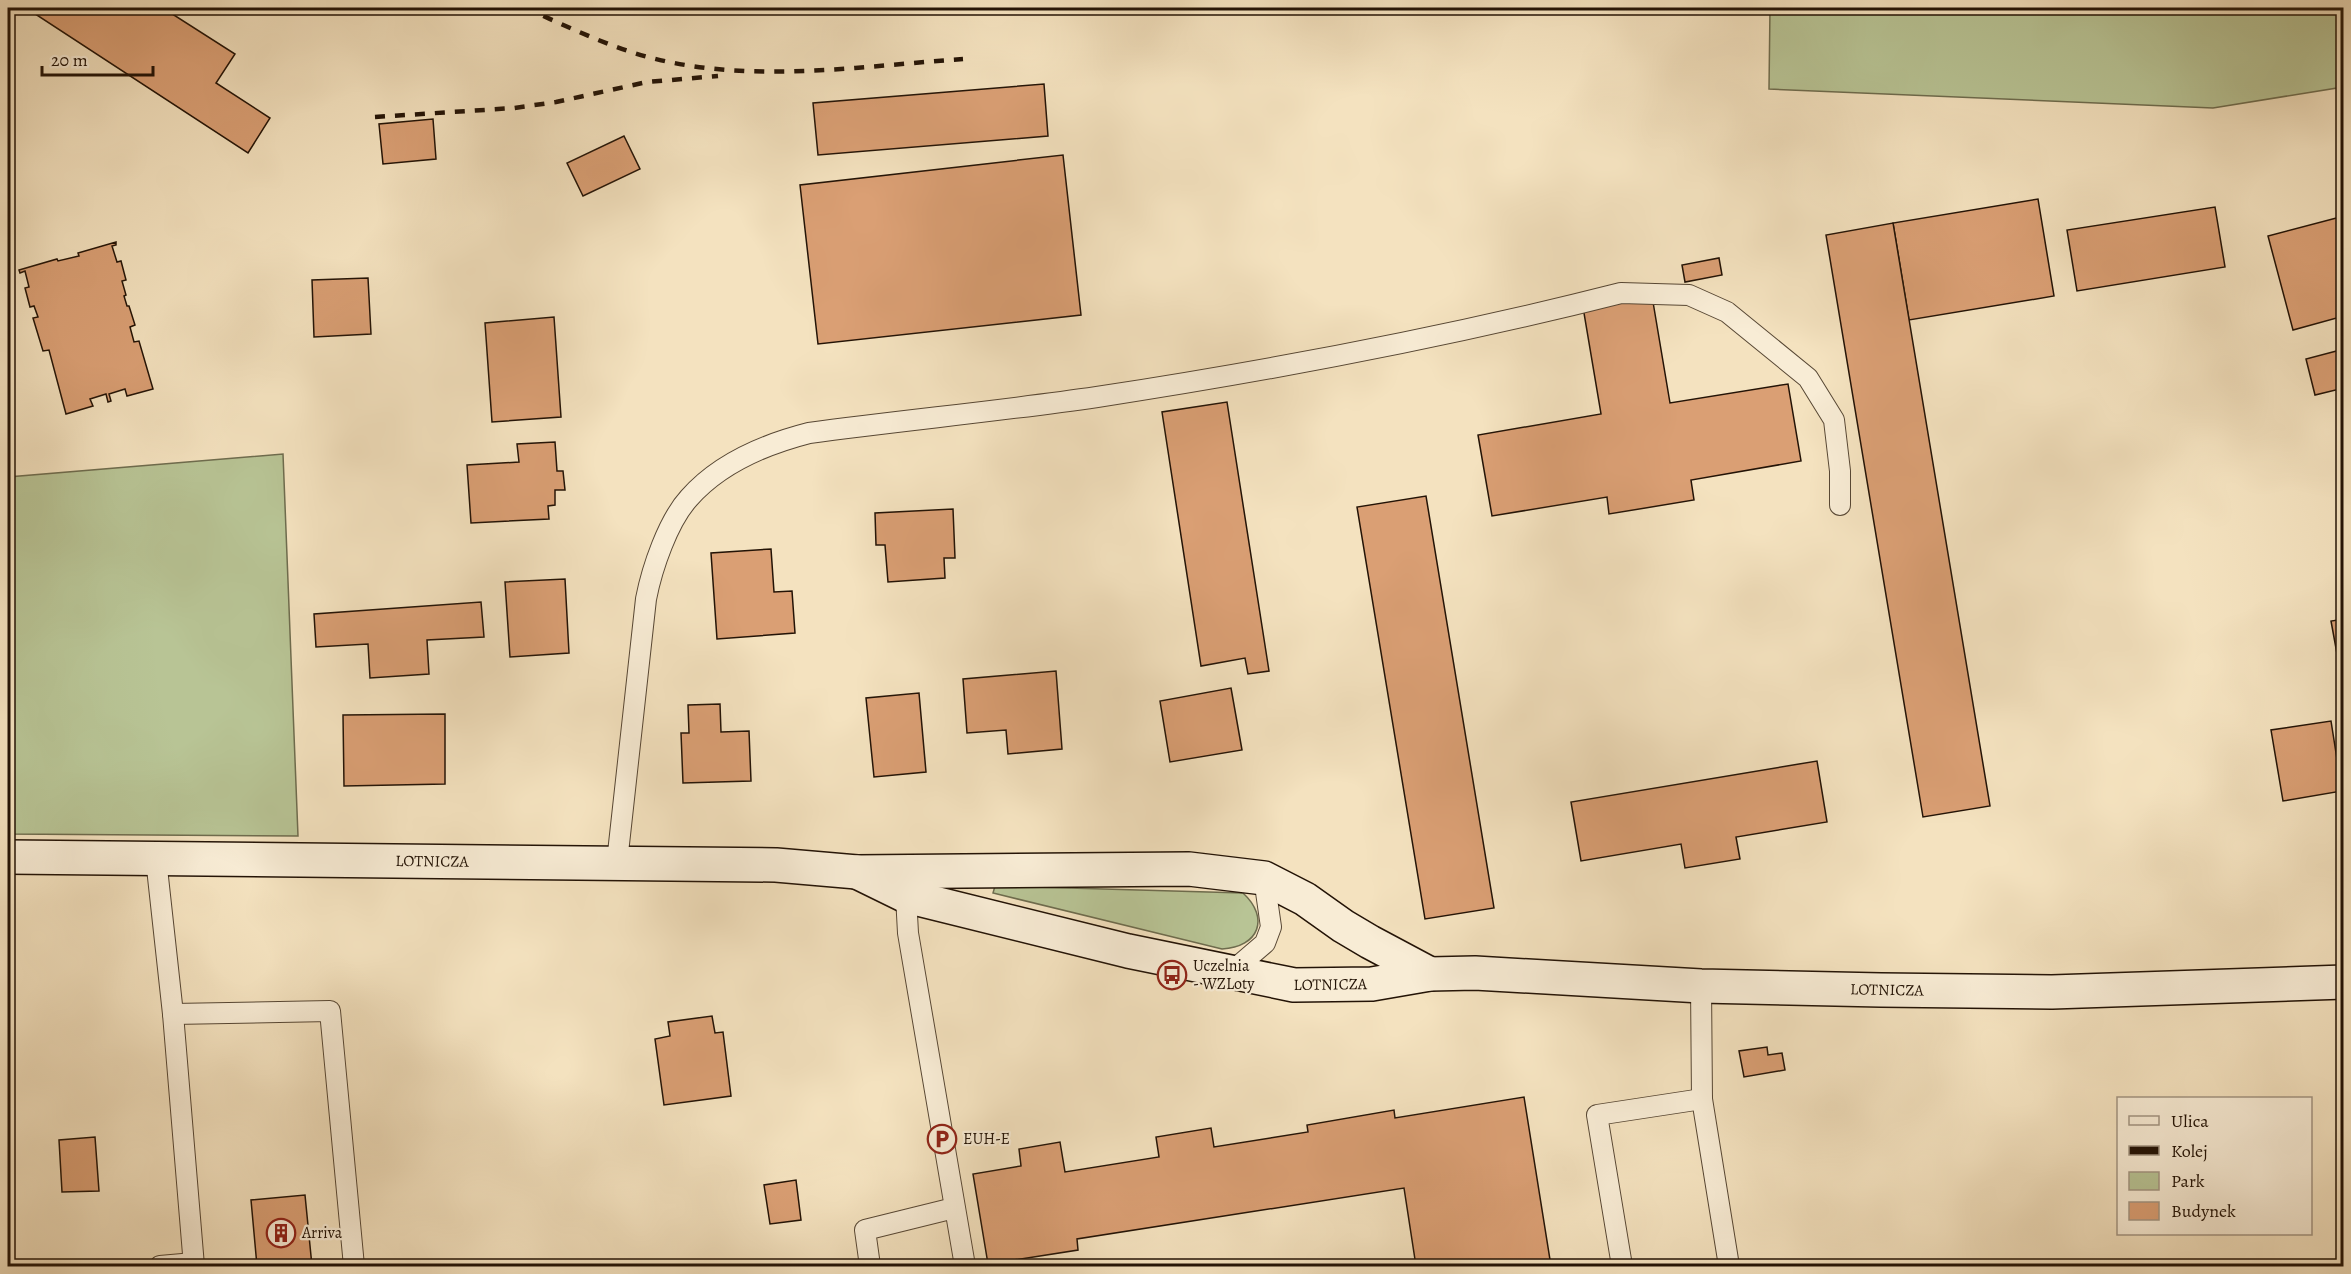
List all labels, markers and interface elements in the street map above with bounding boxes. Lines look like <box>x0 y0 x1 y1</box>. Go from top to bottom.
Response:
scale bar <box>42 39 153 77</box>
text: 20 m <box>51 48 88 72</box>
street label: LOTNICZA <box>395 850 470 873</box>
place label: Uczelnia - WZLoty <box>1193 955 1255 995</box>
bus stop icon: Uczelnia - WZLoty <box>1156 959 1188 991</box>
street label: LOTNICZA <box>1293 973 1368 996</box>
street label: LOTNICZA <box>1850 978 1925 1002</box>
legend <box>2117 1097 2312 1235</box>
text: Ulica <box>2171 1109 2209 1133</box>
parking icon: EUH-E <box>926 1123 958 1155</box>
place label: EUH-E <box>963 1128 1010 1150</box>
text: Kolej <box>2171 1139 2208 1163</box>
text: Park <box>2171 1169 2205 1193</box>
text: Budynek <box>2171 1199 2236 1223</box>
building icon: Arriva <box>265 1217 297 1249</box>
place label: Arriva <box>301 1222 343 1244</box>

